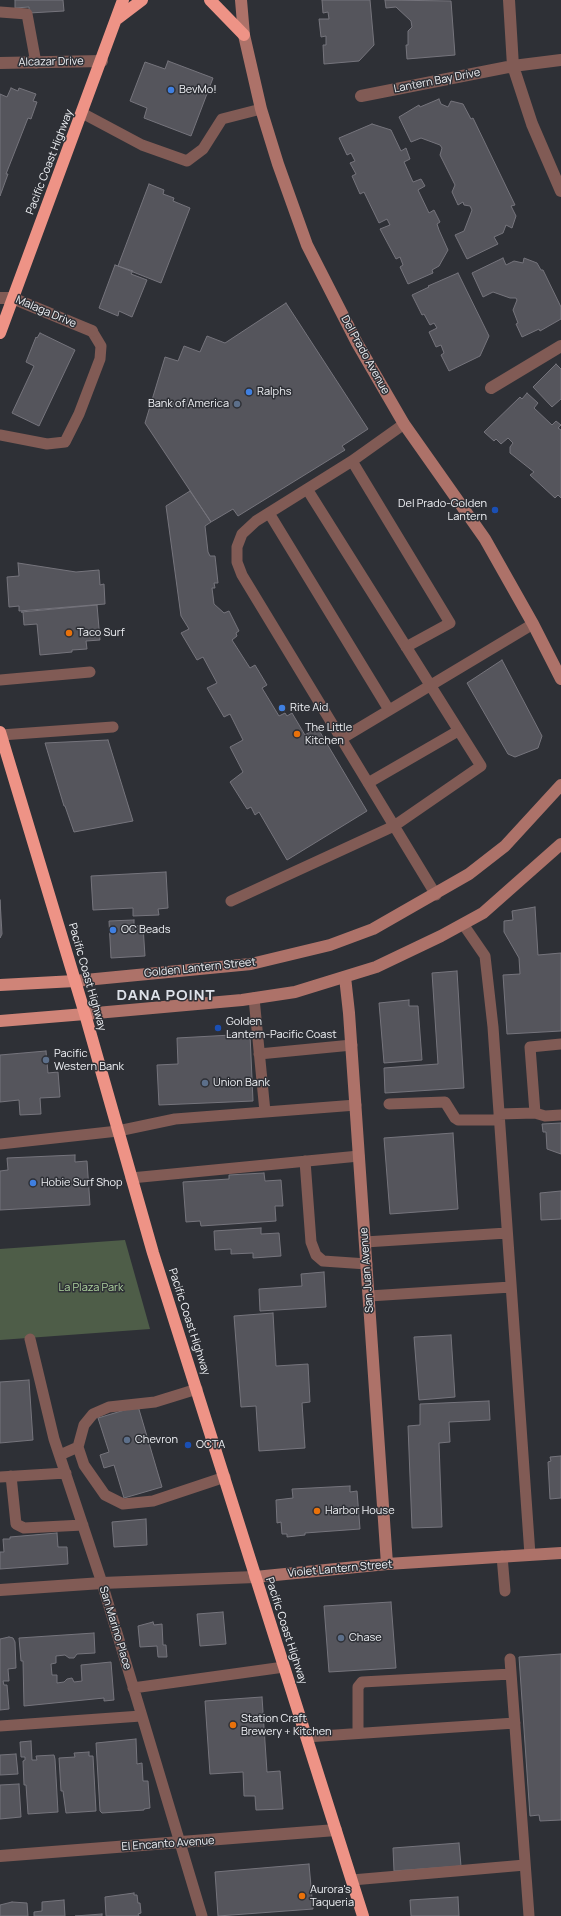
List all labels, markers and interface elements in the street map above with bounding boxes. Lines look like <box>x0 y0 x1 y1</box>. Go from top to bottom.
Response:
street label: Alcazar Drive <box>18 55 84 69</box>
street label: Lantern Bay Drive <box>393 66 481 96</box>
place label: BevMo! <box>179 83 217 97</box>
marker: BevMo! <box>166 85 176 95</box>
street label: Pacific Coast Highway <box>24 108 76 216</box>
street label: Malaga Drive <box>14 293 78 331</box>
street label: Del Prado Avenue <box>338 313 392 397</box>
place label: Ralphs <box>257 385 291 399</box>
marker: Ralphs <box>244 387 254 397</box>
place label: Bank of America <box>148 397 229 411</box>
marker: Bank of America <box>232 399 242 409</box>
place label: Del Prado-Golden Lantern <box>398 497 487 523</box>
marker: Del Prado-Golden Lantern <box>490 505 500 515</box>
place label: Taco Surf <box>77 626 125 640</box>
marker: Taco Surf <box>64 628 74 638</box>
place label: Rite Aid <box>290 701 328 715</box>
marker: Rite Aid <box>277 703 287 713</box>
place label: The Little Kitchen <box>305 721 352 747</box>
marker: The Little Kitchen <box>292 729 302 739</box>
street label: Pacific Coast Highway <box>65 922 109 1032</box>
place label: OC Beads <box>121 923 170 937</box>
marker: OC Beads <box>108 925 118 935</box>
street label: Golden Lantern Street <box>144 956 256 980</box>
district label: DANA POINT <box>117 987 215 1005</box>
place label: Golden Lantern-Pacific Coast <box>226 1015 337 1041</box>
marker: Golden Lantern-Pacific Coast <box>213 1023 223 1033</box>
place label: Pacific Western Bank <box>54 1047 124 1073</box>
marker: Pacific Western Bank <box>41 1055 51 1065</box>
place label: Union Bank <box>213 1076 270 1090</box>
marker: Union Bank <box>200 1078 210 1088</box>
place label: Hobie Surf Shop <box>41 1176 122 1190</box>
marker: Hobie Surf Shop <box>28 1178 38 1188</box>
street label: San Juan Avenue <box>357 1227 377 1313</box>
street label: Pacific Coast Highway <box>165 1267 213 1377</box>
park label: La Plaza Park <box>59 1281 123 1295</box>
place label: Chevron <box>135 1433 178 1447</box>
marker: Chevron <box>122 1435 132 1445</box>
place label: OCTA <box>196 1438 225 1452</box>
marker: OCTA <box>183 1440 193 1450</box>
place label: Harbor House <box>325 1504 395 1518</box>
marker: Harbor House <box>312 1506 322 1516</box>
street label: Violet Lantern Street <box>287 1558 393 1580</box>
street label: Pacific Coast Highway <box>262 1576 310 1686</box>
street label: San Marino Place <box>96 1585 134 1671</box>
place label: Chase <box>349 1631 382 1645</box>
marker: Chase <box>336 1633 346 1643</box>
place label: Station Craft Brewery + Kitchen <box>241 1712 332 1738</box>
marker: Station Craft Brewery + Kitchen <box>228 1720 238 1730</box>
street label: El Encanto Avenue <box>121 1834 215 1854</box>
place label: Aurora's Taqueria <box>310 1883 354 1909</box>
marker: Aurora's Taqueria <box>297 1891 307 1901</box>

